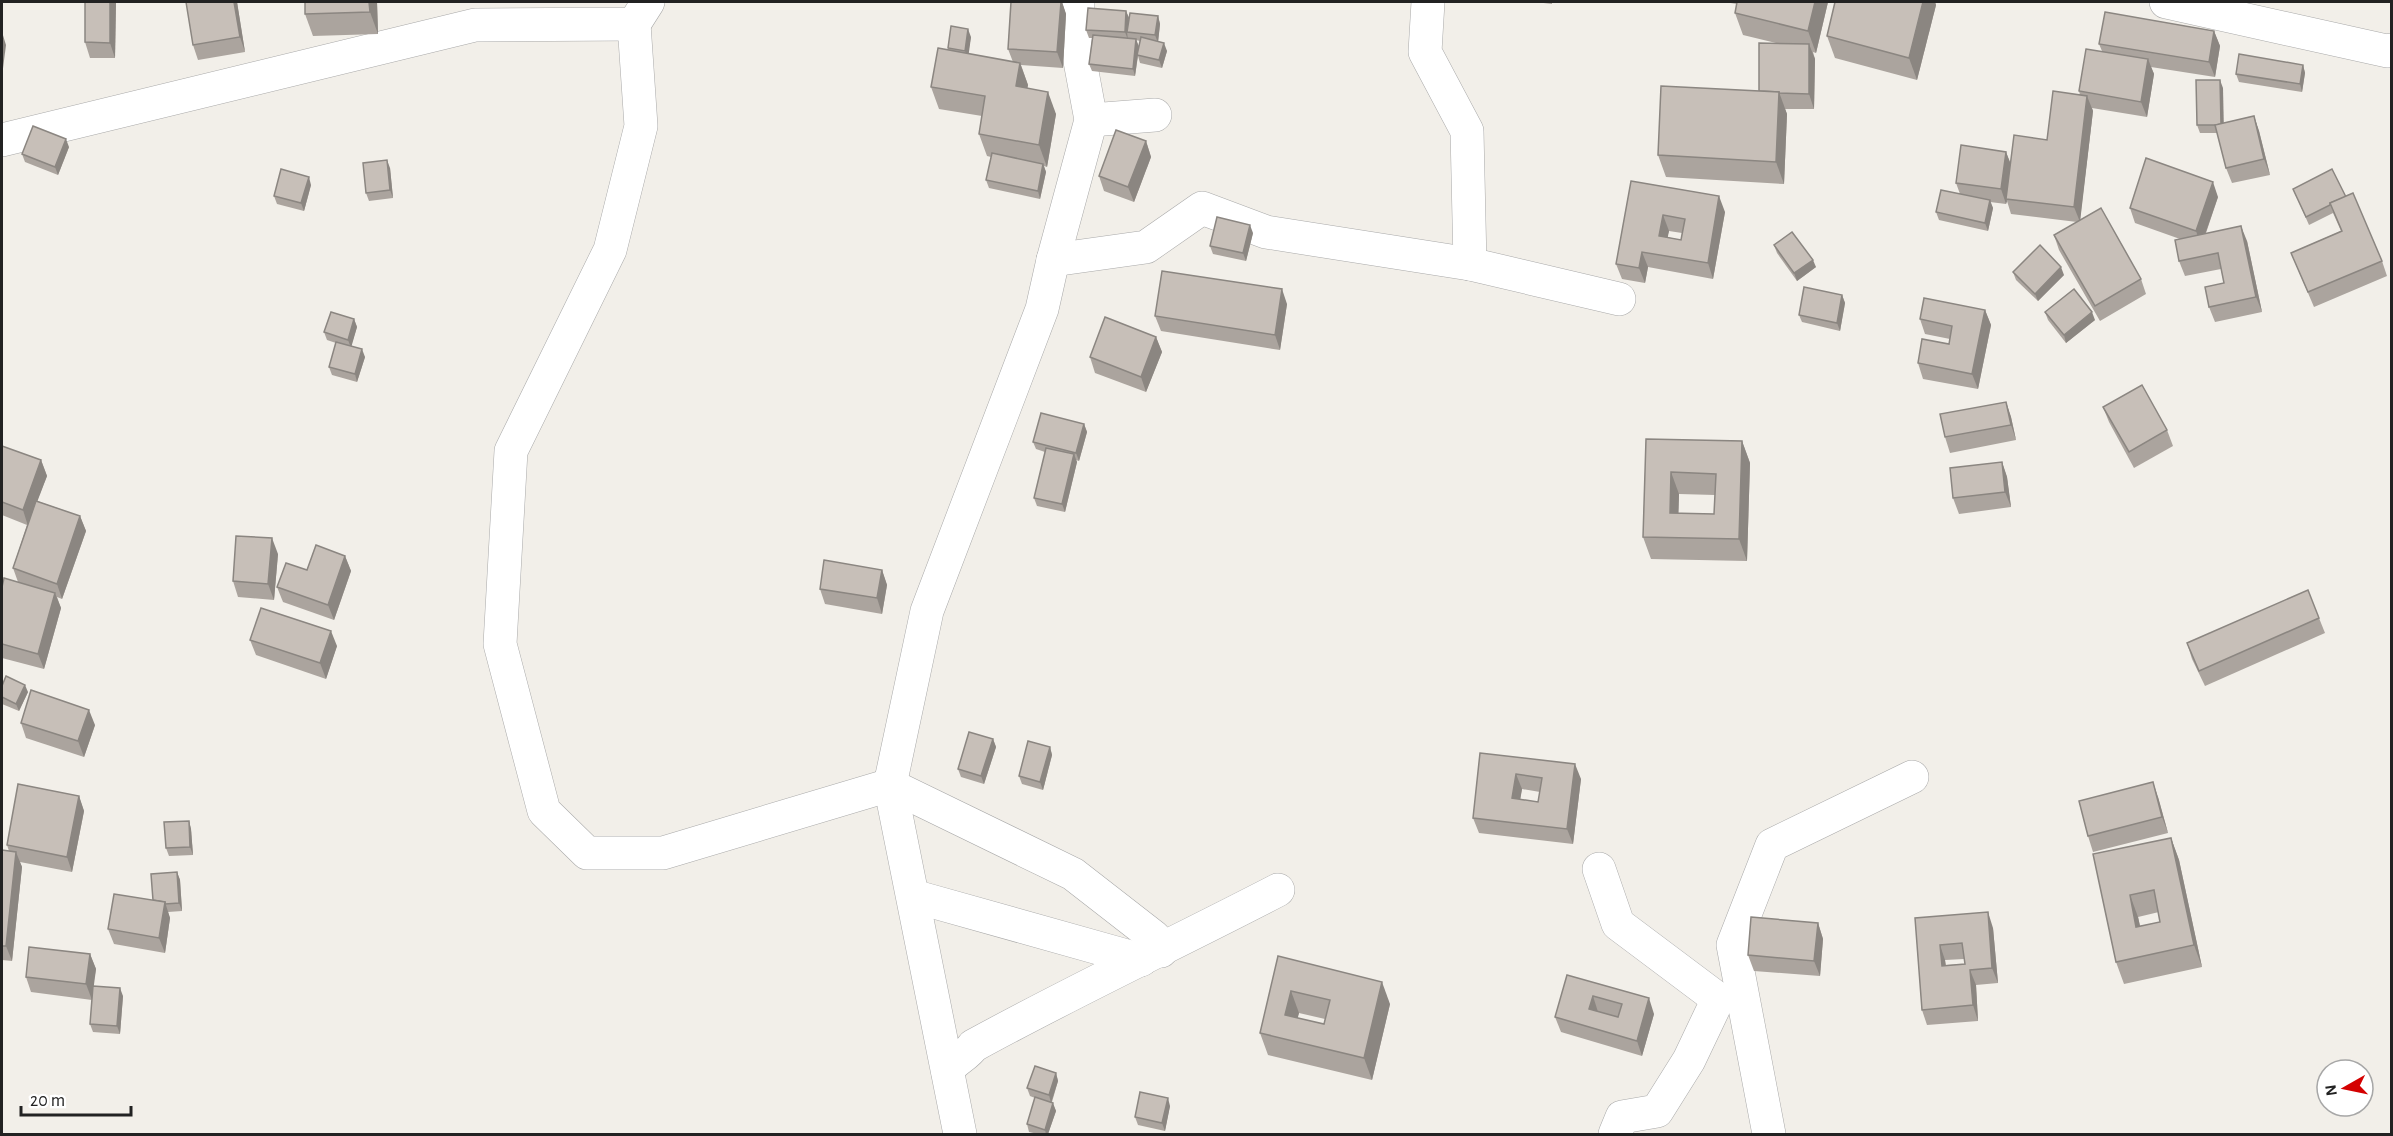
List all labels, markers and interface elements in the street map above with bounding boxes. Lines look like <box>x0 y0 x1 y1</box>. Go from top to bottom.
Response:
north arrow <box>2315 1058 2375 1118</box>
scale bar <box>21 1079 130 1117</box>
text: N <box>2322 1083 2340 1097</box>
text: 20 m <box>30 1092 65 1110</box>

